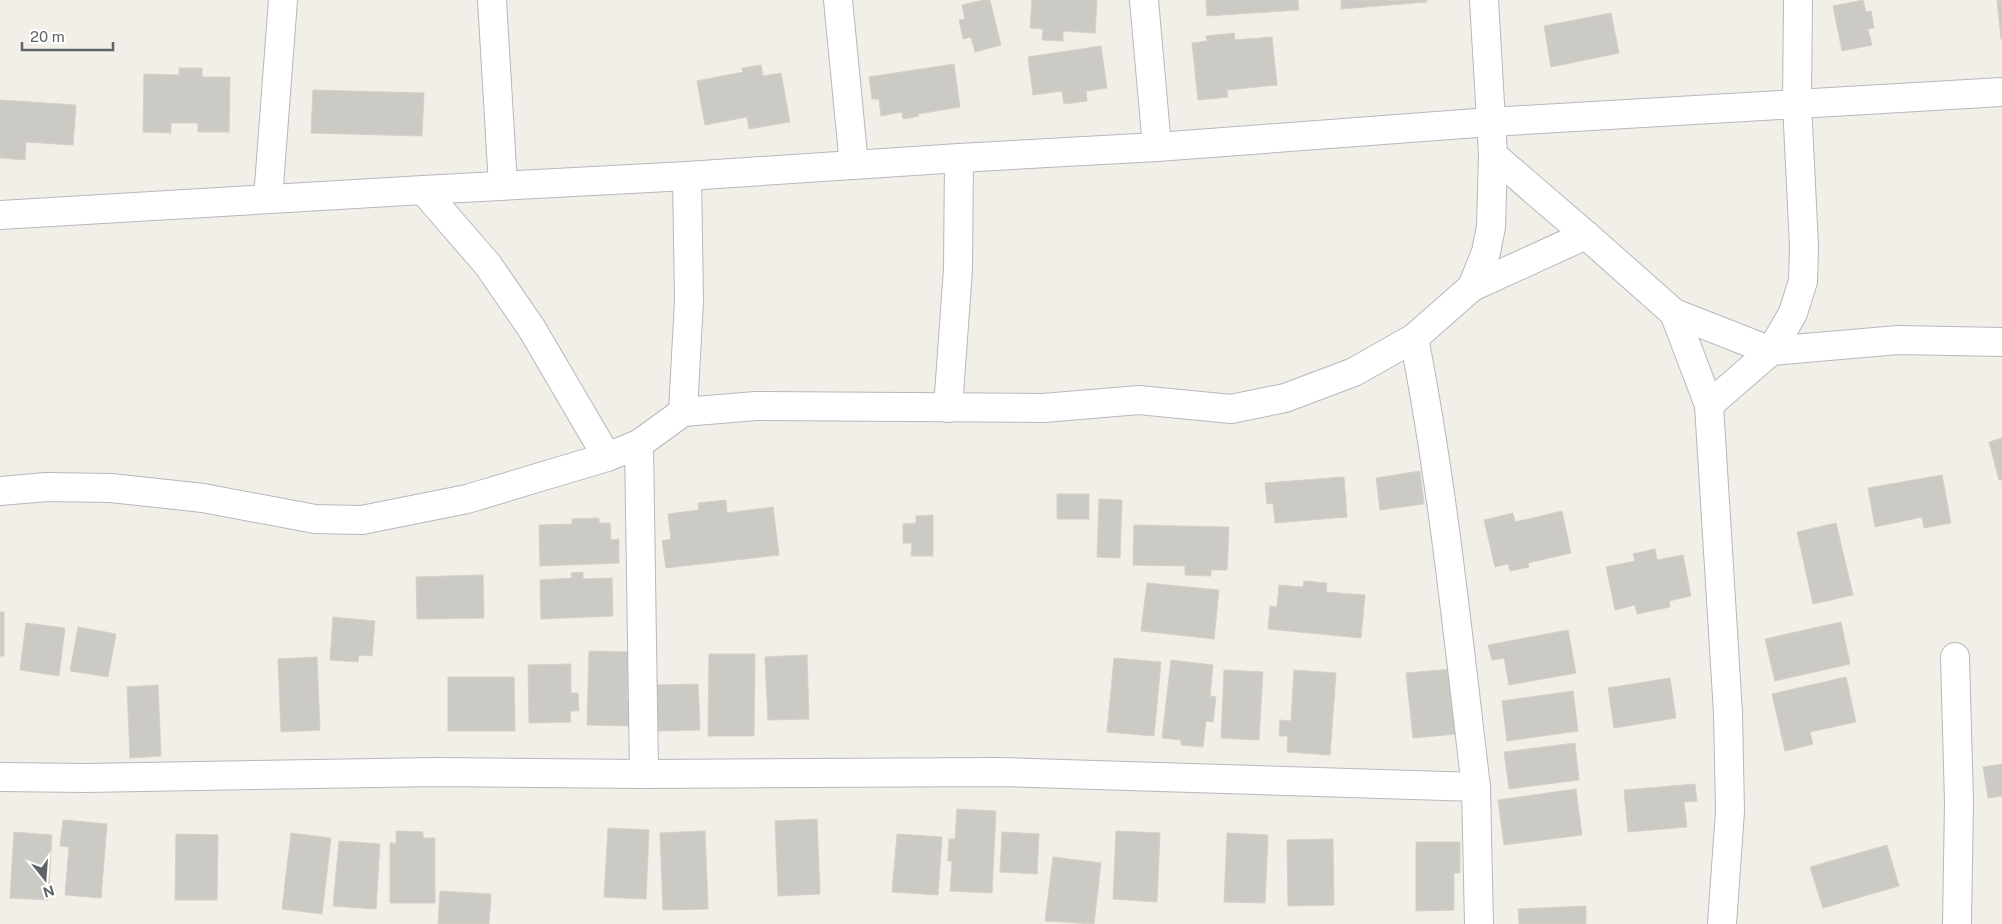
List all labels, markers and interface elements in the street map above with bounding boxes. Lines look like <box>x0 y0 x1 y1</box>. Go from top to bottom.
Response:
scale bar <box>22 20 114 52</box>
text: 20 m <box>30 28 65 45</box>
north arrow <box>20 854 70 904</box>
text: N <box>41 882 56 901</box>

